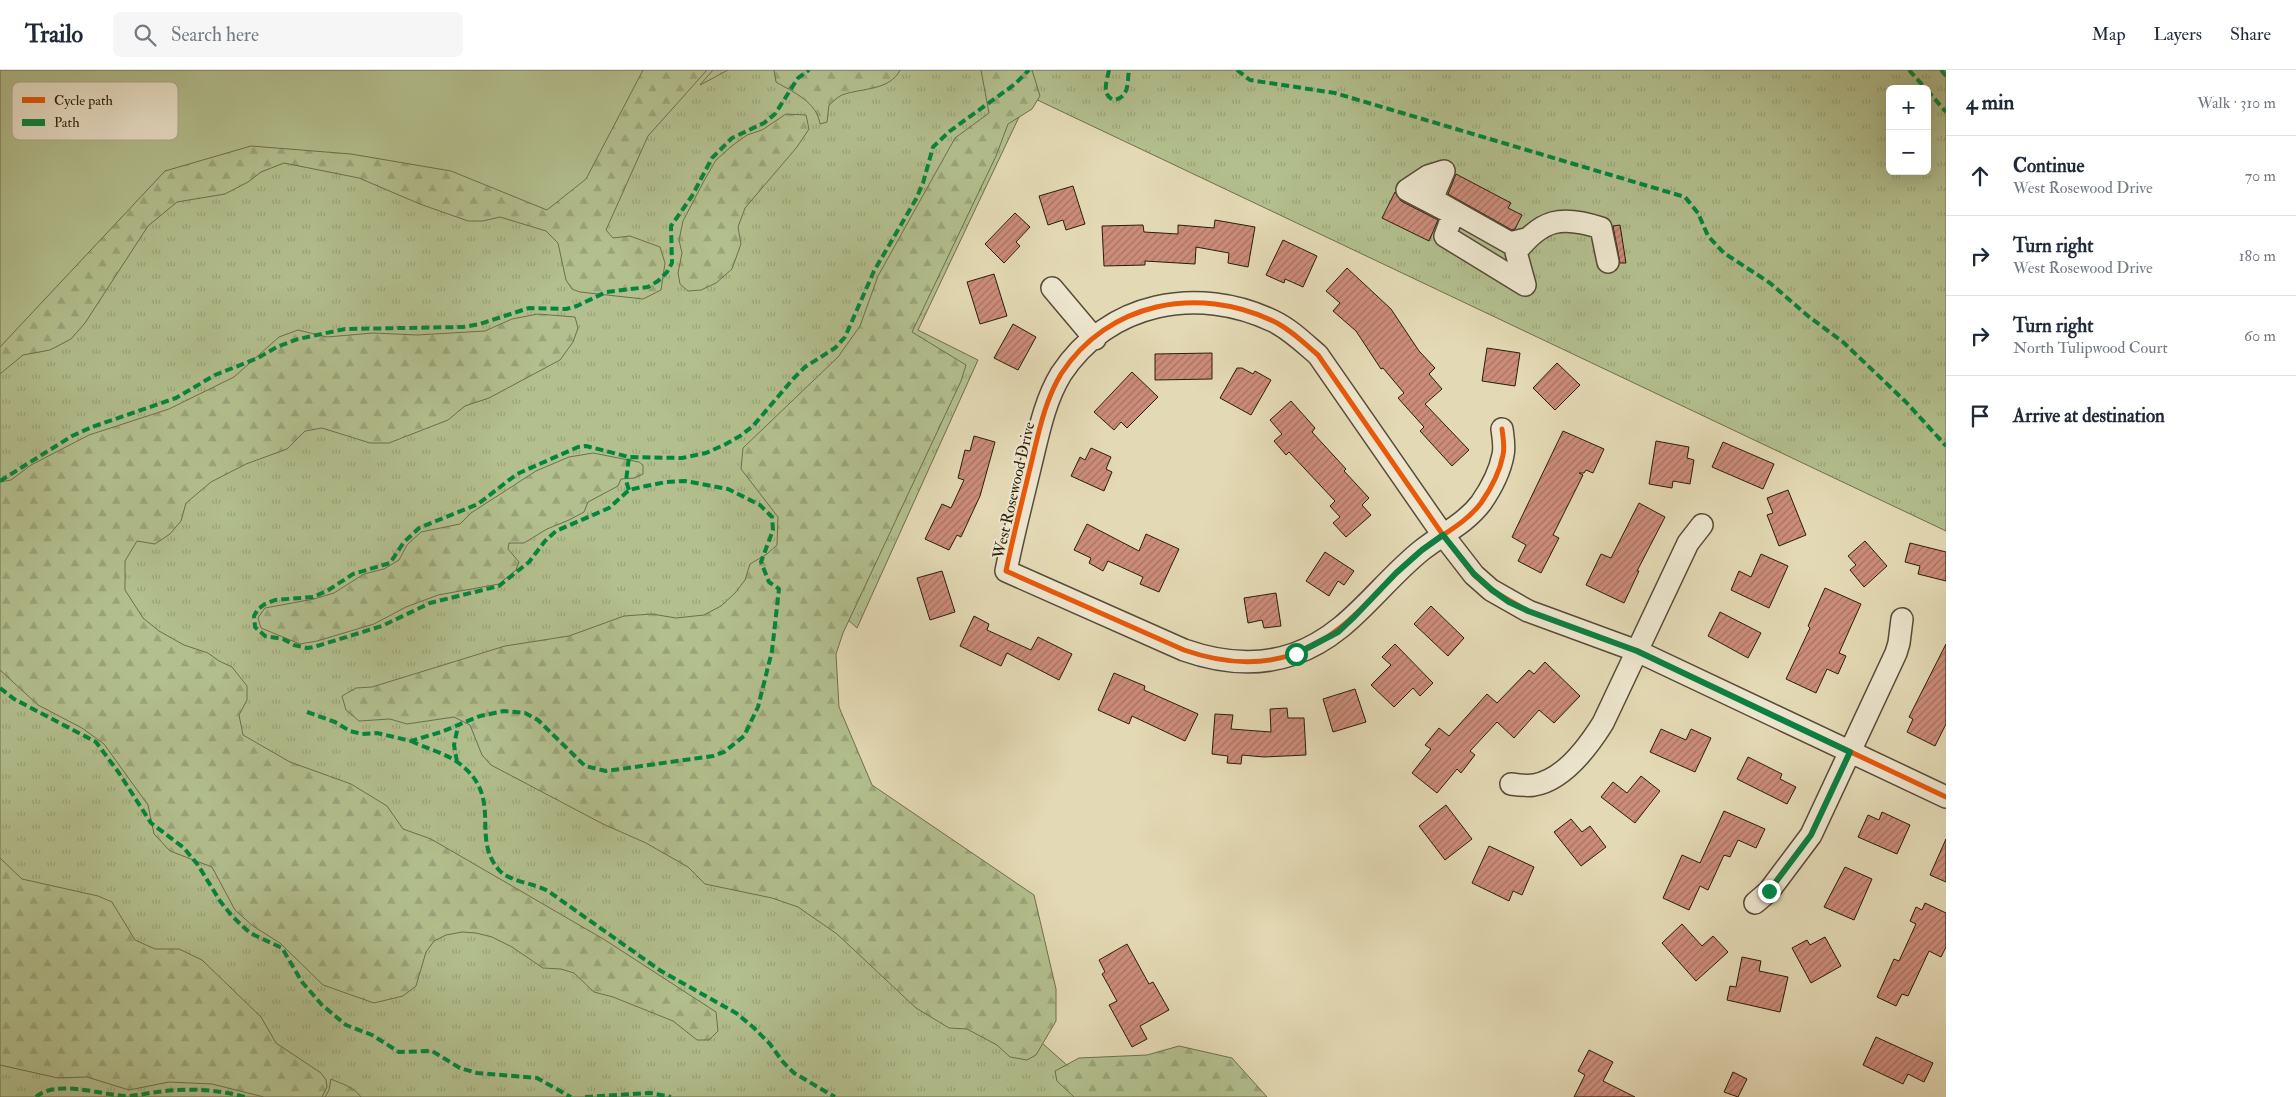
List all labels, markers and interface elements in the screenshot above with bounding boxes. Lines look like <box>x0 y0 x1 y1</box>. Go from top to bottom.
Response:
search box <box>113 12 463 57</box>
text: Trailo <box>25 19 83 50</box>
icon: search <box>131 21 159 49</box>
text: Search here <box>171 23 259 47</box>
text: Map <box>2092 23 2126 46</box>
text: Layers <box>2154 23 2202 46</box>
text: Share <box>2230 23 2271 46</box>
legend <box>12 82 178 140</box>
map controls <box>1886 85 1931 175</box>
button: + <box>1886 85 1931 130</box>
text: 4 min <box>1966 89 2014 116</box>
text: Cycle path <box>54 92 114 110</box>
text: Walk · 310 m <box>2197 93 2276 113</box>
text: Path <box>54 114 80 131</box>
button: − <box>1886 130 1931 175</box>
text: Continue <box>2013 154 2084 178</box>
icon: ahead <box>1966 162 1994 190</box>
text: 70 m <box>2245 166 2276 186</box>
text: West Rosewood Drive <box>2013 178 2153 198</box>
text: Turn right <box>2013 234 2093 258</box>
icon: right <box>1966 242 1994 270</box>
text: 180 m <box>2239 246 2276 266</box>
text: West Rosewood Drive <box>2013 258 2153 278</box>
text: Turn right <box>2013 314 2093 338</box>
icon: right <box>1966 322 1994 350</box>
text: 60 m <box>2244 326 2276 346</box>
text: North Tulipwood Court <box>2013 338 2168 358</box>
icon: arrive <box>1966 402 1994 430</box>
text: Arrive at destination <box>2013 404 2165 428</box>
street label: West Rosewood Drive <box>988 420 1040 562</box>
route start <box>1285 643 1308 666</box>
route end <box>1758 880 1781 903</box>

